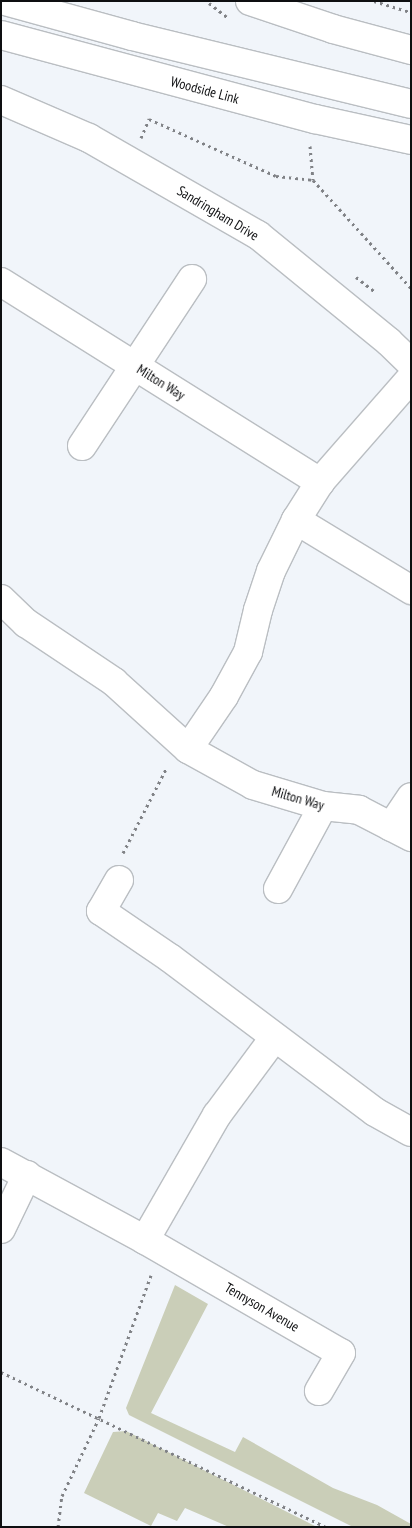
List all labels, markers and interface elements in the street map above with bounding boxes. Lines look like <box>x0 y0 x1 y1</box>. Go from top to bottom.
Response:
street label: Woodside Link <box>169 73 241 107</box>
street label: Sandringham Drive <box>174 182 262 244</box>
street label: Milton Way <box>134 361 188 403</box>
street label: Milton Way <box>270 782 326 814</box>
street label: Tennyson Avenue <box>222 1279 302 1335</box>

